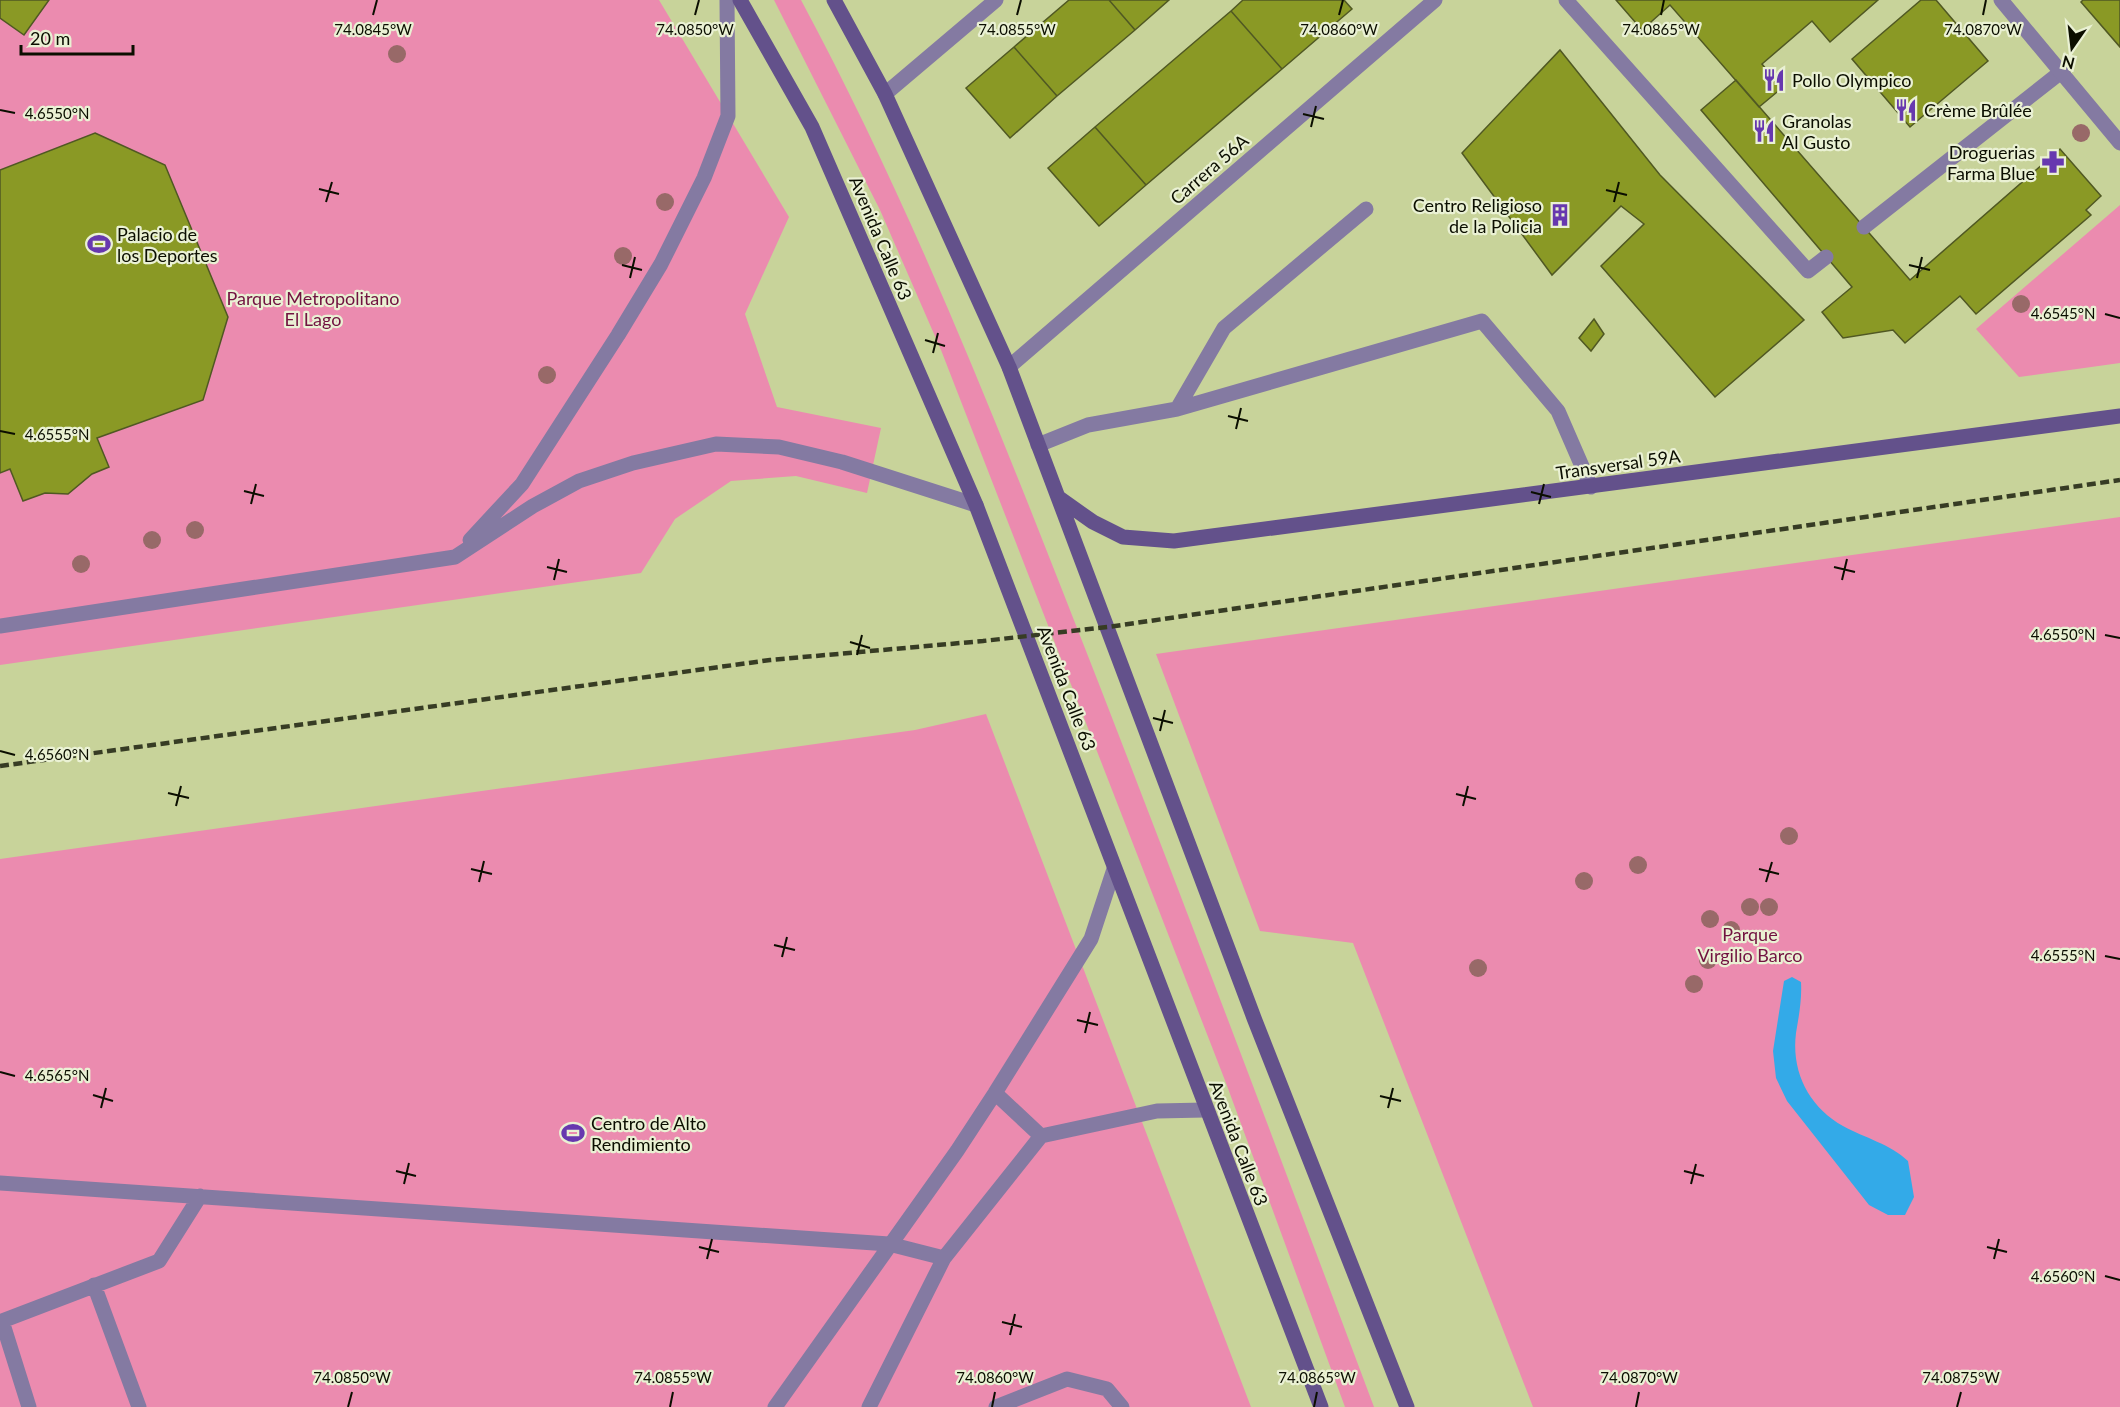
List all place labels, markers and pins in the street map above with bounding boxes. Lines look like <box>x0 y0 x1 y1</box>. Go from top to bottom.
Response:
restaurant icon: Pollo Olympico <box>1761 67 1787 93</box>
place label: Pollo Olympico <box>1792 69 1911 91</box>
restaurant icon: Crème Brûlée <box>1893 97 1919 123</box>
place label: Crème Brûlée <box>1924 99 2032 121</box>
place label: Granolas Al Gusto <box>1782 110 1852 153</box>
restaurant icon: Granolas Al Gusto <box>1751 118 1777 144</box>
place label: Droguerias Farma Blue <box>1947 141 2035 184</box>
pharmacy icon: Droguerias Farma Blue <box>2040 149 2066 175</box>
place label: Centro Religioso de la Policia <box>1413 194 1542 237</box>
building icon: Centro Religioso de la Policia <box>1547 202 1573 228</box>
place label: Palacio de los Deportes <box>117 223 218 266</box>
sports icon: Palacio de los Deportes <box>86 231 112 257</box>
place label: Centro de Alto Rendimiento <box>591 1112 706 1155</box>
sports icon: Centro de Alto Rendimiento <box>560 1120 586 1146</box>

